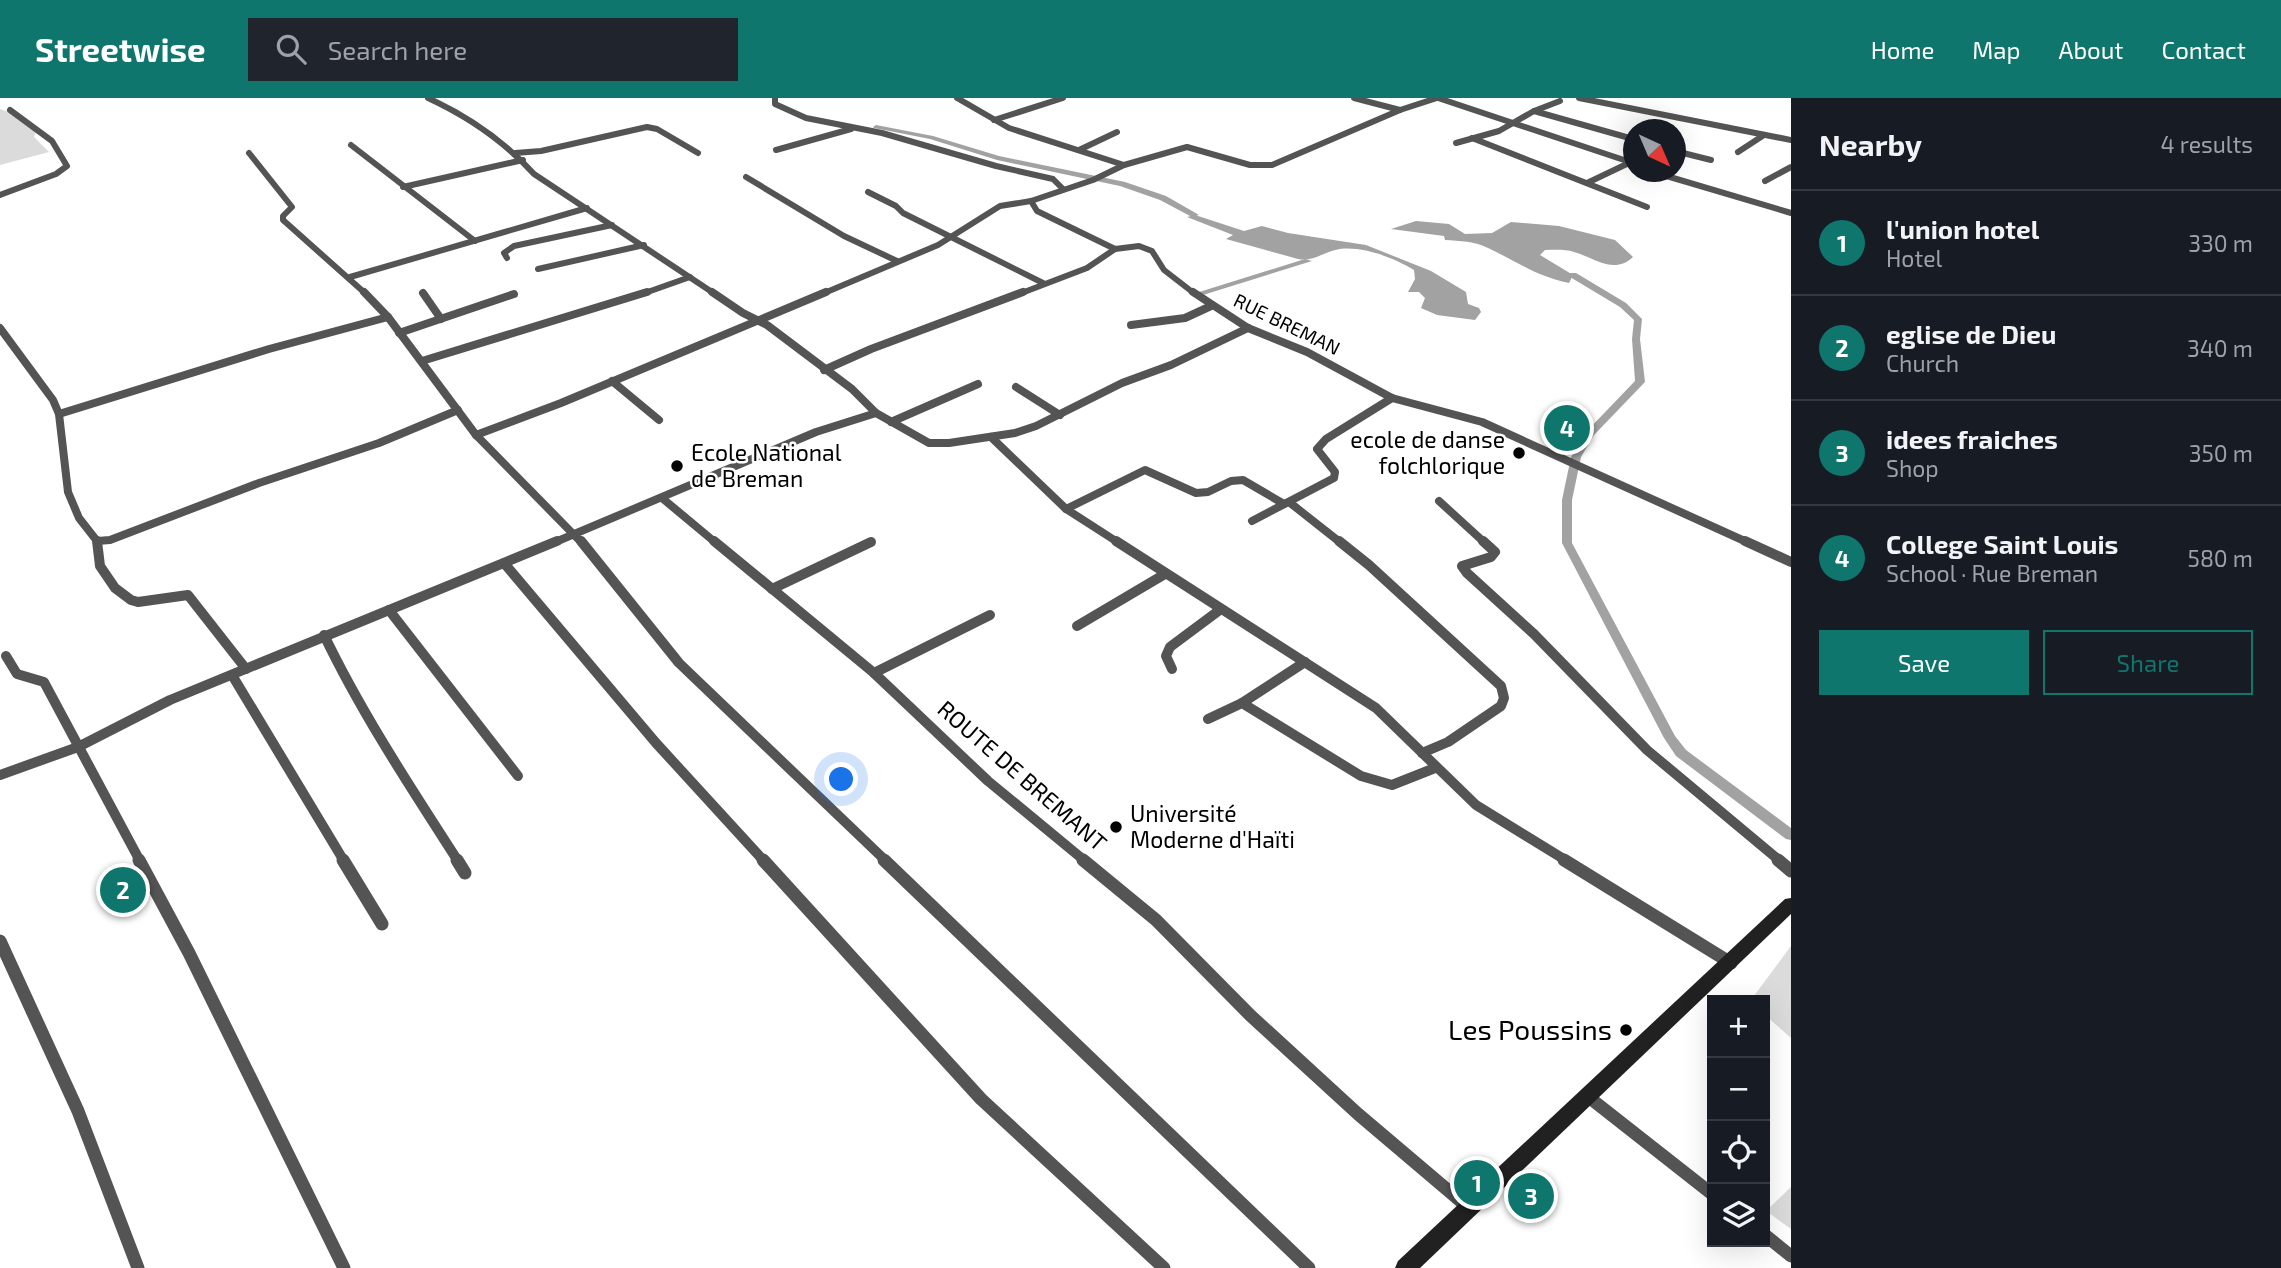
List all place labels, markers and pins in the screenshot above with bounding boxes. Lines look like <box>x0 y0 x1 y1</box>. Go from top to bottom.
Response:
pin: 4 <box>1544 402 1590 454</box>
place label: ecole de danse folchlorique <box>1350 425 1505 479</box>
place label: Ecole National de Breman <box>691 438 842 492</box>
marker: ecole de danse folchlorique <box>1511 445 1527 461</box>
marker: Ecole National de Breman <box>669 458 685 474</box>
place label: Université Moderne d'Haïti <box>1130 799 1295 853</box>
marker: Université Moderne d'Haïti <box>1108 819 1124 835</box>
pin: 2 <box>100 864 146 916</box>
place label: Les Poussins <box>1448 1012 1612 1046</box>
marker: Les Poussins <box>1618 1022 1634 1038</box>
pin: 1 <box>1454 1157 1500 1209</box>
pin: 3 <box>1508 1170 1554 1222</box>

